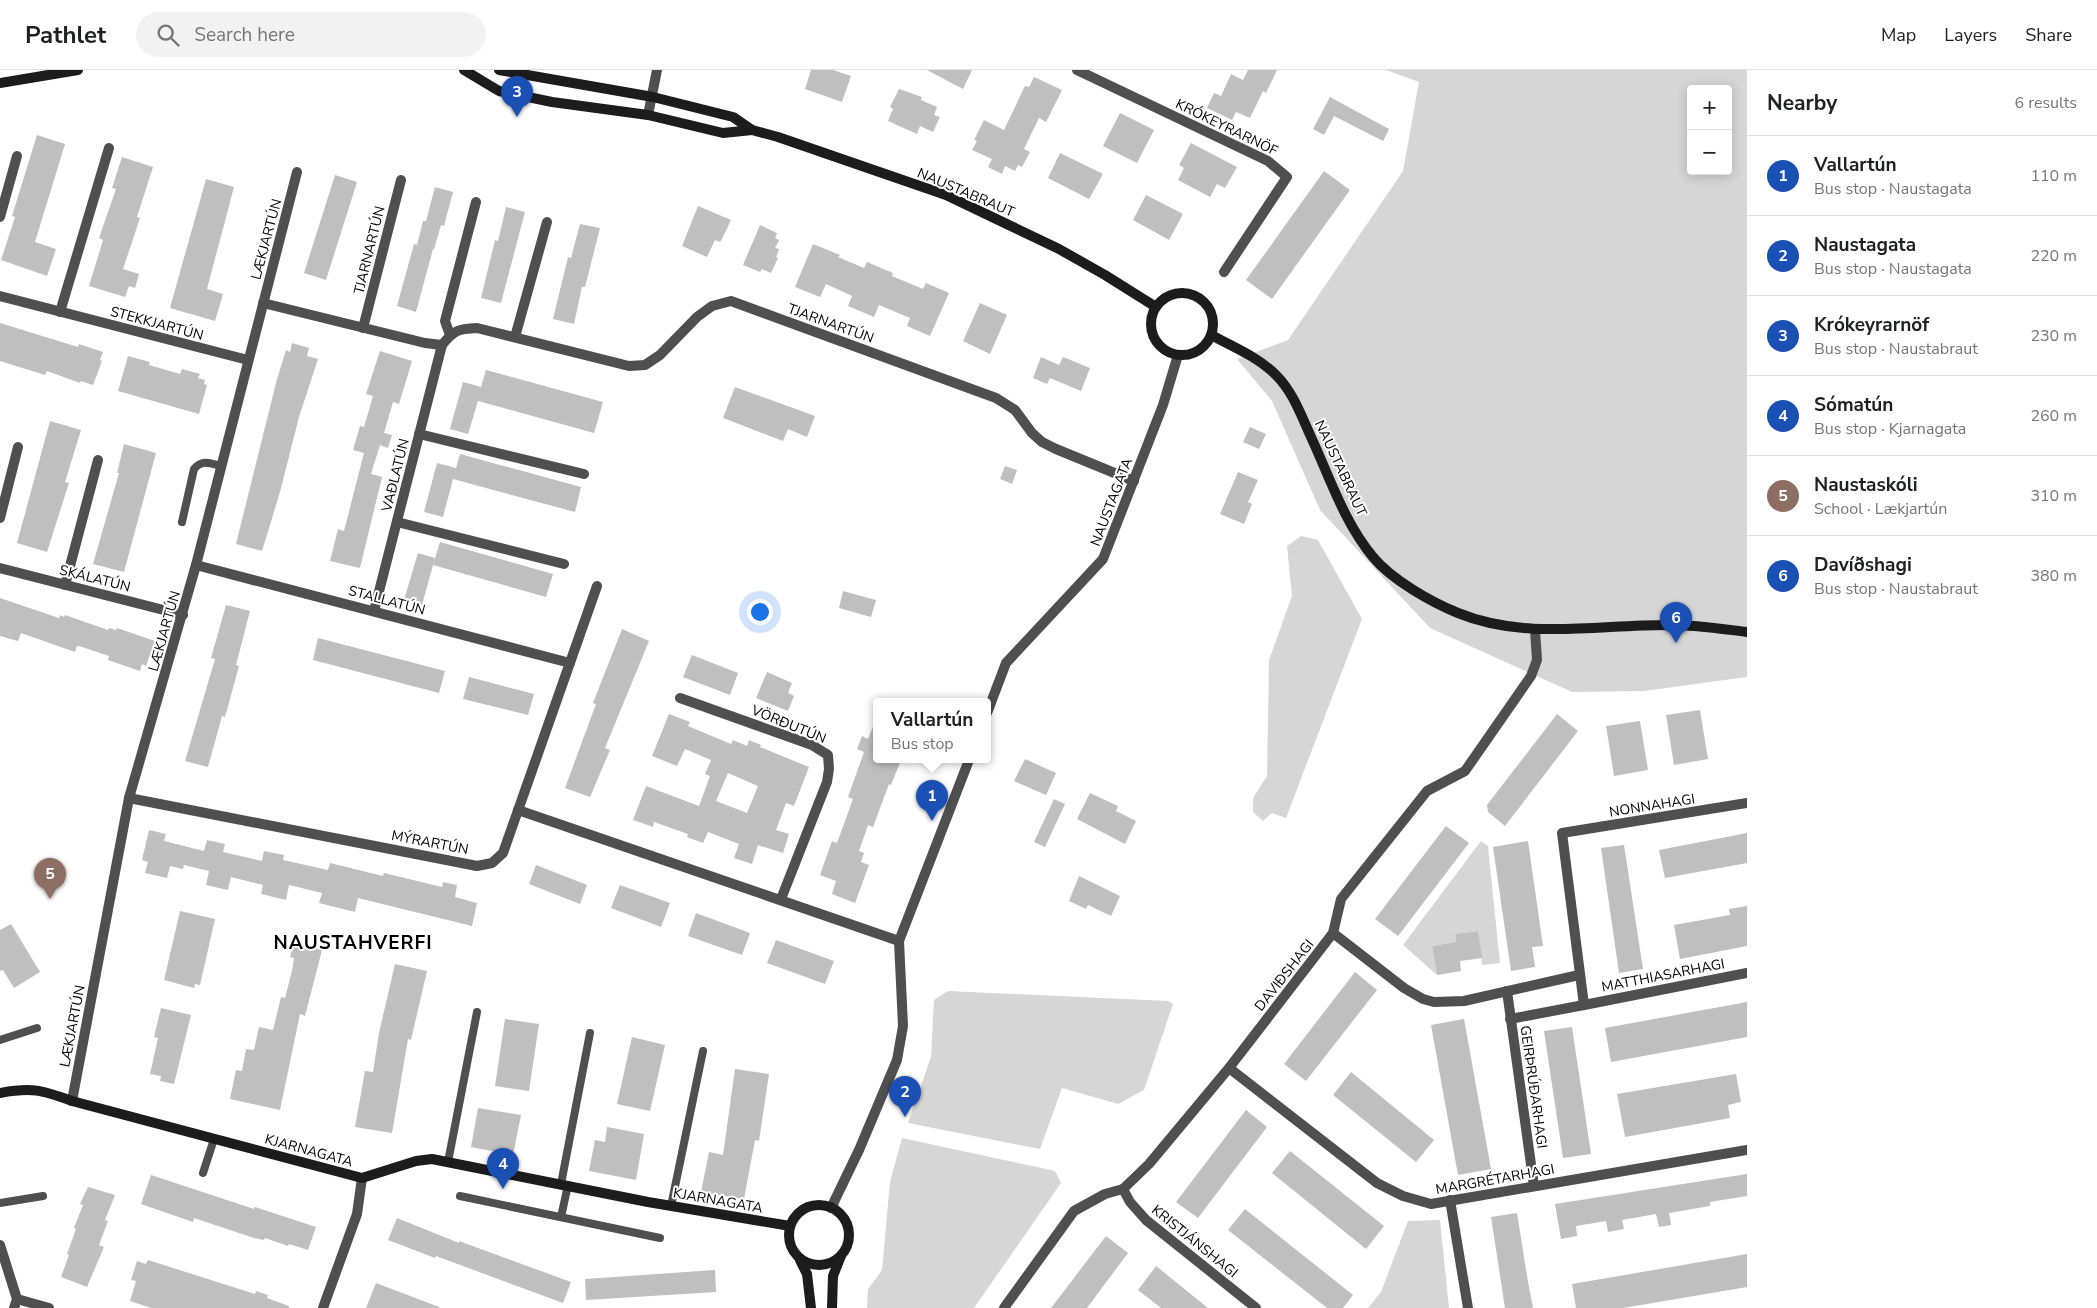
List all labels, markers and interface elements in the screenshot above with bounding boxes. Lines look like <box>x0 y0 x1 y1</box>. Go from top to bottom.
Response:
search box <box>136 12 486 57</box>
text: Pathlet <box>25 19 106 51</box>
icon: search <box>154 21 182 49</box>
text: Search here <box>194 22 295 48</box>
text: Map <box>1881 23 1916 47</box>
text: Layers <box>1944 23 1997 47</box>
text: Share <box>2025 23 2072 47</box>
pin: 3 <box>501 76 533 117</box>
map controls <box>1687 85 1732 175</box>
button: + <box>1687 85 1732 130</box>
text: Nearby <box>1767 89 1837 117</box>
text: 6 results <box>2015 92 2077 114</box>
street label: KRÓKEYRARNÖF <box>1172 94 1281 161</box>
button: − <box>1687 130 1732 175</box>
text: Vallartún <box>1814 152 1897 178</box>
street label: NAUSTABRAUT <box>914 163 1018 222</box>
text: 1 <box>1778 165 1788 187</box>
text: 110 m <box>2030 165 2077 187</box>
text: Bus stop · Naustagata <box>1814 178 1972 200</box>
street label: LÆKJARTÚN <box>247 197 286 282</box>
street label: TJARNARTÚN <box>349 204 390 296</box>
text: Naustagata <box>1814 232 1916 258</box>
text: 2 <box>1778 245 1788 267</box>
text: 220 m <box>2030 245 2077 267</box>
text: Bus stop · Naustagata <box>1814 258 1972 280</box>
street label: TJARNARTÚN <box>785 299 877 348</box>
street label: STEKKJARTÚN <box>108 302 206 345</box>
text: Krókeyrarnöf <box>1814 312 1929 338</box>
text: 3 <box>1778 325 1788 347</box>
text: 230 m <box>2030 325 2077 347</box>
text: Bus stop · Naustabraut <box>1814 338 1978 360</box>
text: Sómatún <box>1814 392 1893 418</box>
text: 4 <box>1778 405 1788 427</box>
text: 260 m <box>2030 405 2077 427</box>
street label: NAUSTABRAUT <box>1310 417 1371 520</box>
text: Bus stop · Kjarnagata <box>1814 418 1966 440</box>
street label: VAÐLATÚN <box>377 436 414 515</box>
street label: NAUSTAGATA <box>1086 455 1137 549</box>
text: Naustaskóli <box>1814 472 1918 498</box>
text: 5 <box>1778 485 1788 507</box>
text: 310 m <box>2030 485 2077 507</box>
text: School · Lækjartún <box>1814 498 1947 520</box>
text: Davíðshagi <box>1814 552 1912 578</box>
street label: SKÁLATÚN <box>57 560 132 596</box>
text: 6 <box>1778 565 1788 587</box>
text: 380 m <box>2030 565 2077 587</box>
text: Bus stop · Naustabraut <box>1814 578 1978 600</box>
street label: STALLATÚN <box>346 581 427 620</box>
street label: LÆKJARTÚN <box>144 589 185 674</box>
your location <box>747 599 773 625</box>
pin: 6 <box>1660 602 1692 643</box>
popup <box>873 698 991 763</box>
street label: VÖRÐUTÚN <box>748 700 829 748</box>
text: Vallartún <box>891 707 973 733</box>
text: Bus stop <box>891 733 954 755</box>
pin: 1 <box>916 780 948 821</box>
street label: NONNAHAGI <box>1608 789 1696 822</box>
street label: MÝRARTÚN <box>390 826 470 859</box>
pin: 5 <box>34 858 66 899</box>
district label: NAUSTAHVERFI <box>273 930 433 956</box>
street label: DAVIÐSHAGI <box>1250 935 1318 1015</box>
street label: MATTHIASARHAGI <box>1600 954 1726 997</box>
street label: LÆKJARTÚN <box>55 984 90 1069</box>
street label: GEIRÞRÚÐARHAGI <box>1515 1024 1552 1150</box>
pin: 2 <box>889 1076 921 1117</box>
street label: KJARNAGATA <box>263 1130 355 1171</box>
pin: 4 <box>487 1148 519 1189</box>
street label: MARGRÉTARHAGI <box>1434 1160 1556 1199</box>
street label: KJARNAGATA <box>672 1183 764 1218</box>
street label: KRISTJÁNSHAGI <box>1148 1201 1242 1282</box>

